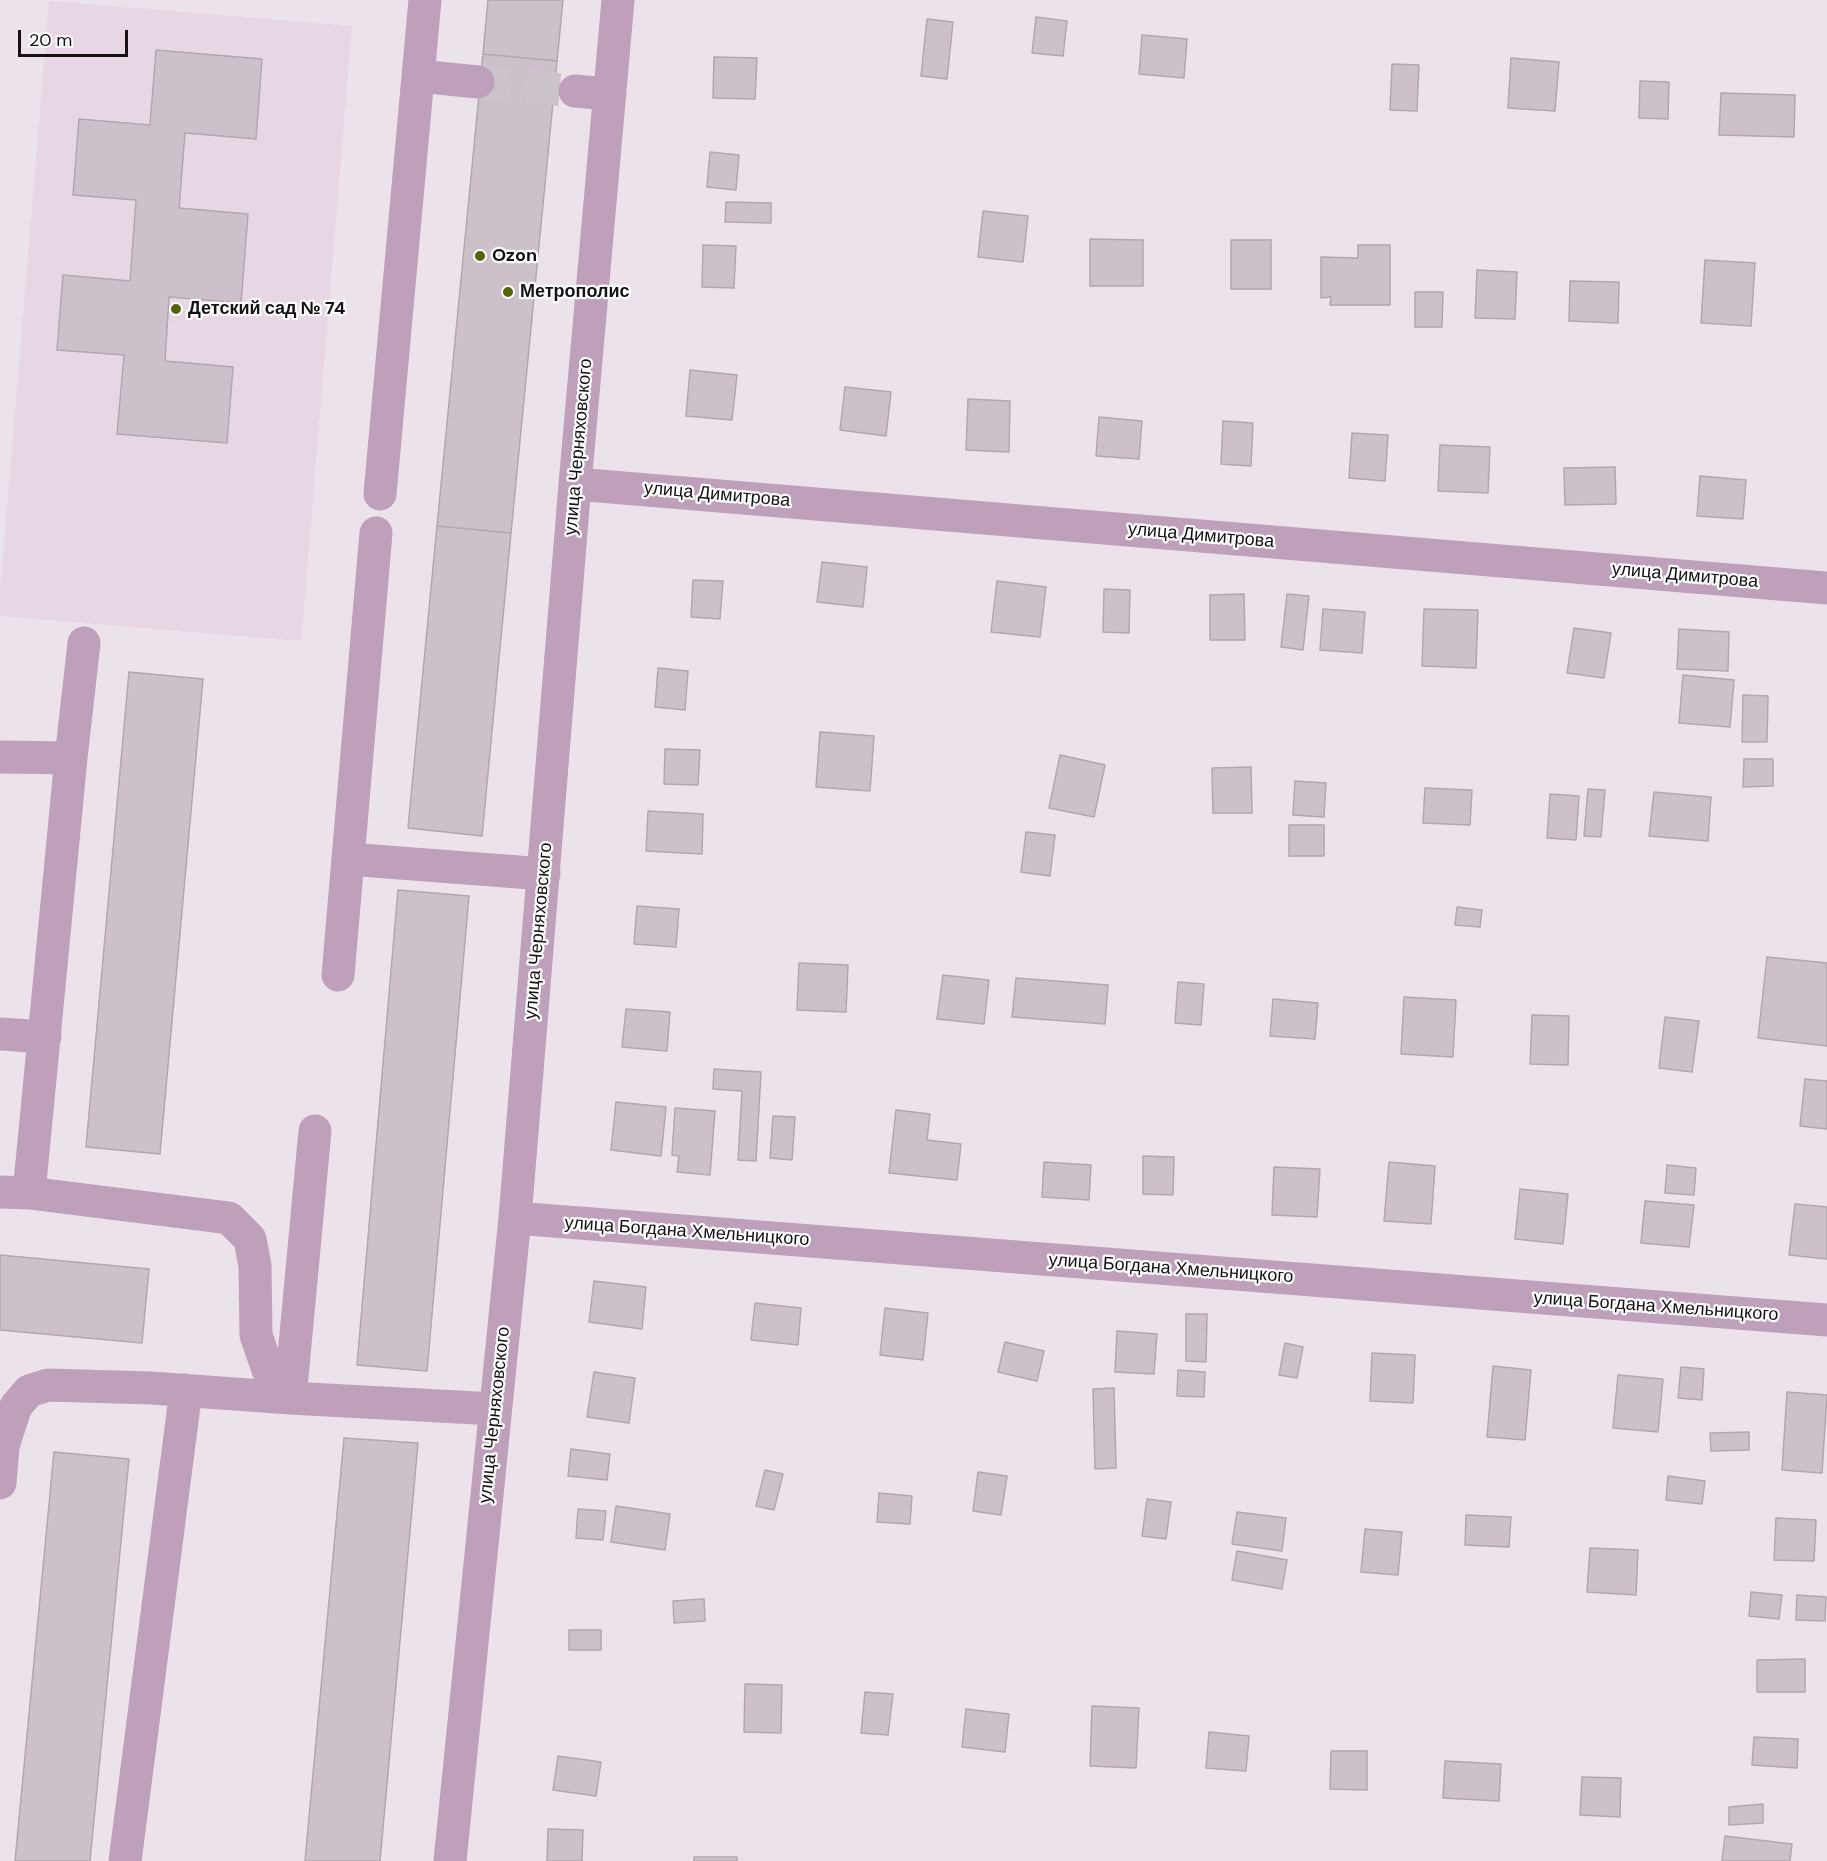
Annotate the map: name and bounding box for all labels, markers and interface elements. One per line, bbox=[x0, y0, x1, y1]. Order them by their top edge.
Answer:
scale bar bbox=[21, 18, 130, 56]
text: 20 m bbox=[29, 28, 72, 52]
place label: Ozon bbox=[492, 245, 537, 267]
marker: Ozon bbox=[473, 249, 487, 263]
place label: Метрополис bbox=[520, 281, 630, 303]
marker: Метрополис bbox=[501, 285, 515, 299]
place label: Детский сад № 74 bbox=[188, 298, 345, 320]
marker: Детский сад № 74 bbox=[169, 302, 183, 316]
street label: улица Черняховского bbox=[561, 358, 597, 536]
street label: улица Димитрова bbox=[643, 478, 791, 512]
street label: улица Димитрова bbox=[1127, 519, 1275, 553]
street label: улица Димитрова bbox=[1611, 559, 1759, 593]
street label: улица Черняховского bbox=[521, 842, 557, 1020]
street label: улица Богдана Хмельницкого bbox=[564, 1213, 810, 1251]
street label: улица Богдана Хмельницкого bbox=[1048, 1250, 1294, 1288]
street label: улица Богдана Хмельницкого bbox=[1533, 1288, 1779, 1326]
street label: улица Черняховского bbox=[475, 1326, 515, 1504]

